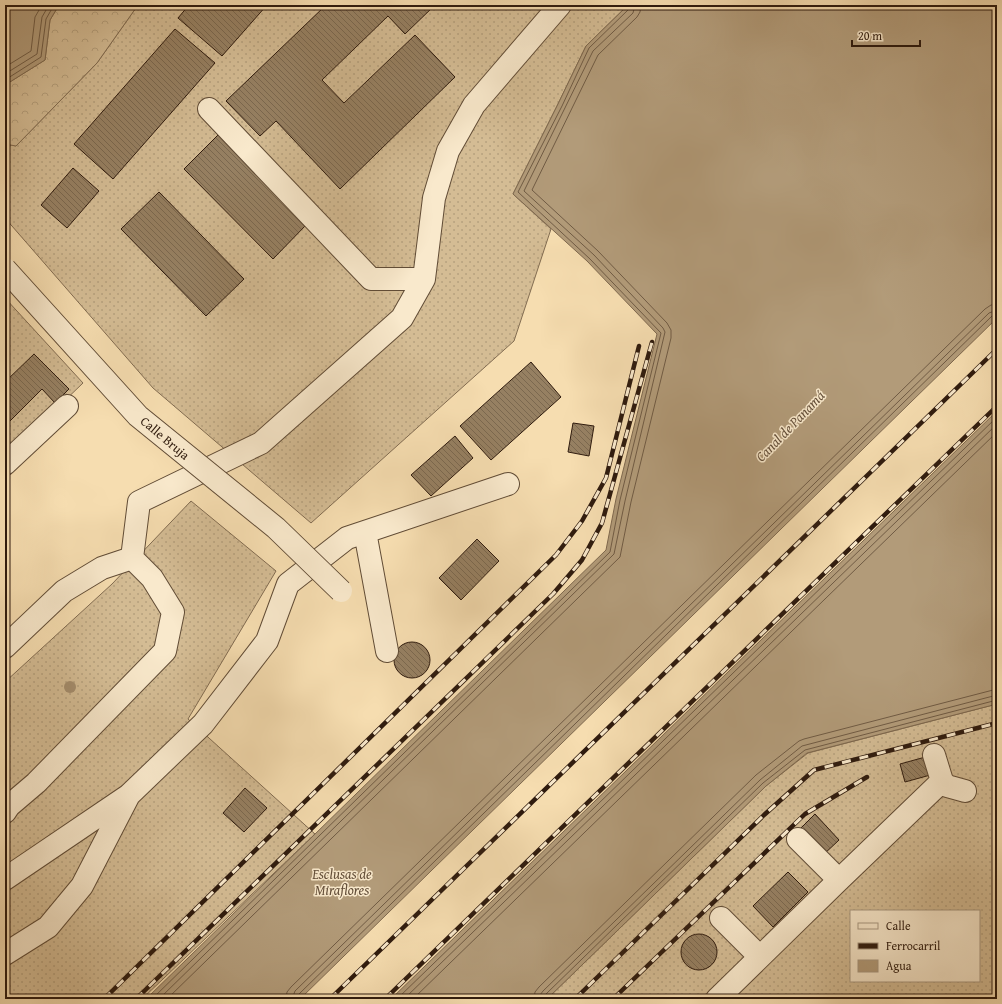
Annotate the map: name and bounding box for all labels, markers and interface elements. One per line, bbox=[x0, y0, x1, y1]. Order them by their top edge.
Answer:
scale bar bbox=[852, 22, 920, 48]
text: 20 m bbox=[858, 27, 882, 44]
water label: Canal de Panamá bbox=[751, 386, 829, 466]
street label: Calle Bruja bbox=[136, 412, 194, 465]
water label: Esclusas de Miraflores bbox=[311, 864, 372, 900]
legend bbox=[850, 910, 980, 982]
text: Calle bbox=[886, 917, 911, 934]
text: Ferrocarril bbox=[886, 937, 941, 954]
text: Agua bbox=[886, 957, 912, 974]

